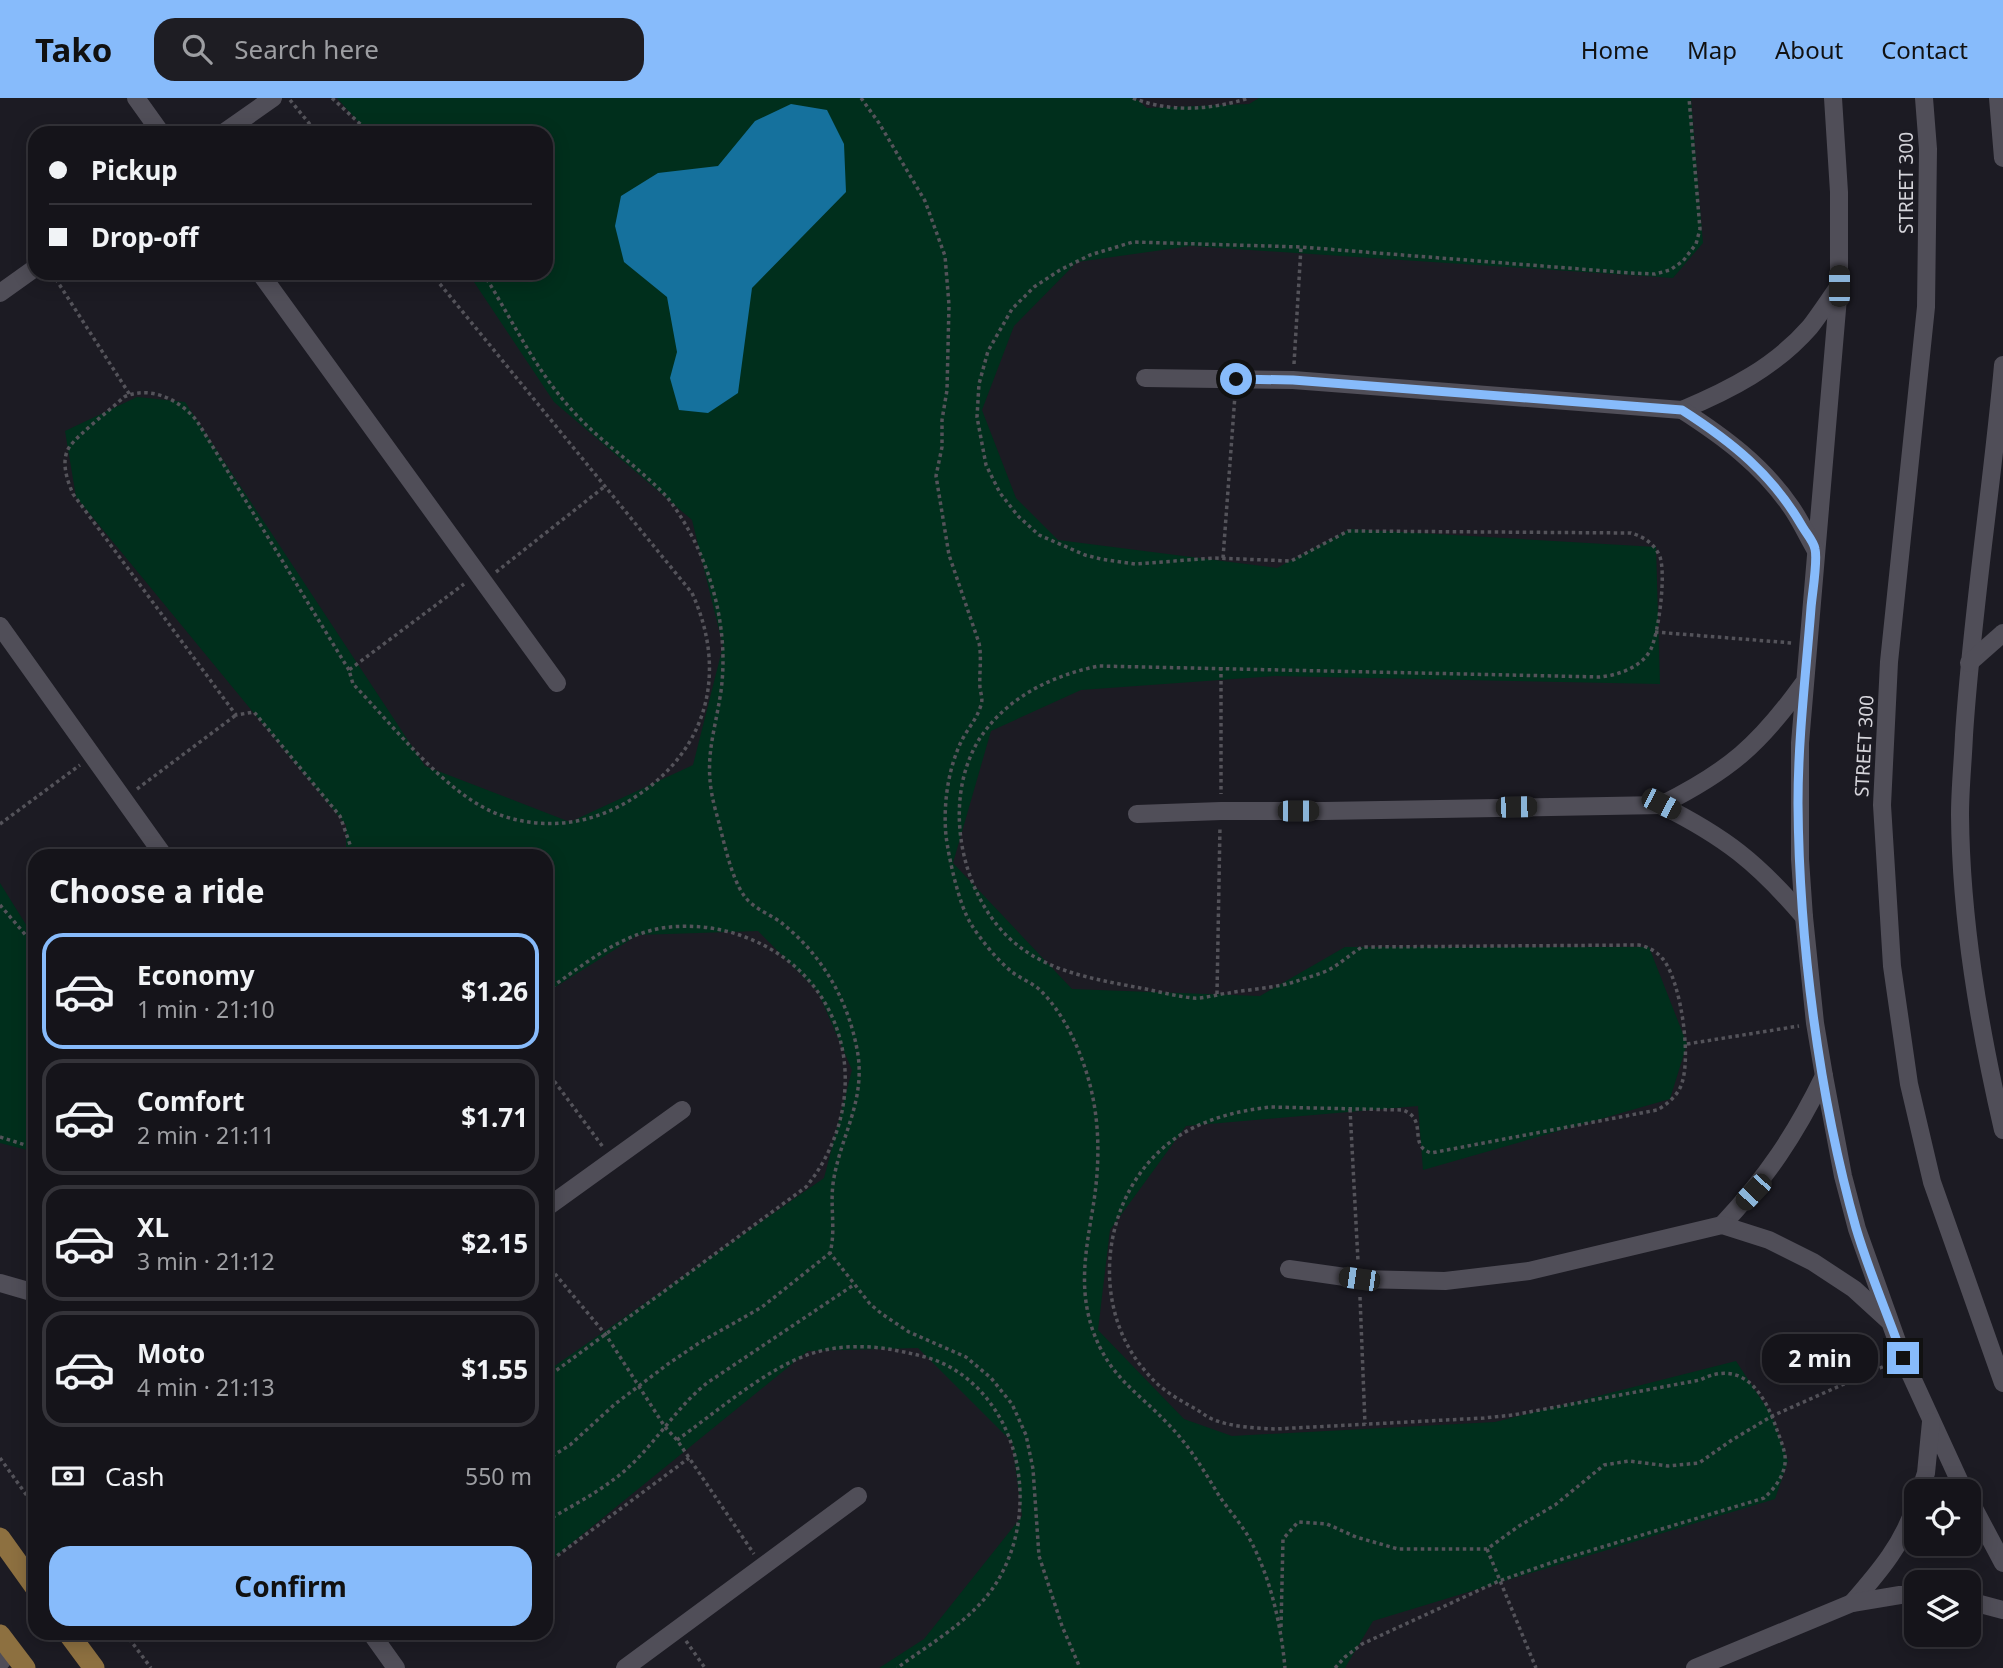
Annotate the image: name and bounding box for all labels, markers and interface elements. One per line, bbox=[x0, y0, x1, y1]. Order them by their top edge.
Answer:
search box bbox=[154, 18, 644, 81]
text: Tako bbox=[35, 27, 112, 72]
icon: search bbox=[178, 30, 216, 68]
text: Search here bbox=[234, 31, 379, 67]
text: Home bbox=[1581, 33, 1649, 66]
text: Map bbox=[1687, 33, 1737, 66]
text: About bbox=[1775, 33, 1843, 66]
text: Contact bbox=[1881, 33, 1968, 66]
street label: STREET 300 bbox=[1893, 132, 1919, 234]
text: Pickup bbox=[91, 152, 178, 188]
text: Drop-off bbox=[91, 219, 198, 255]
car bbox=[1829, 265, 1850, 307]
route start bbox=[1220, 363, 1252, 395]
street label: STREET 300 bbox=[1848, 694, 1880, 798]
car bbox=[1638, 785, 1685, 823]
car bbox=[1495, 796, 1538, 818]
car bbox=[1278, 801, 1320, 822]
text: Choose a ride bbox=[49, 869, 265, 912]
text: Economy bbox=[137, 957, 255, 993]
icon: car bbox=[53, 960, 116, 1023]
text: $1.26 bbox=[461, 973, 528, 1009]
text: 1 min · 21:10 bbox=[137, 993, 275, 1025]
text: Comfort bbox=[137, 1083, 245, 1119]
icon: car bbox=[53, 1086, 116, 1149]
text: $1.71 bbox=[461, 1099, 528, 1135]
text: 2 min · 21:11 bbox=[137, 1119, 275, 1151]
car bbox=[1731, 1169, 1776, 1215]
text: XL bbox=[137, 1209, 169, 1245]
icon: car bbox=[53, 1212, 116, 1275]
text: $2.15 bbox=[461, 1225, 528, 1261]
text: 3 min · 21:12 bbox=[137, 1245, 275, 1277]
car bbox=[1337, 1266, 1382, 1292]
callout: 2 min bbox=[1763, 1334, 1878, 1382]
text: Moto bbox=[137, 1335, 205, 1371]
icon: car bbox=[53, 1338, 116, 1401]
text: 2 min bbox=[1788, 1342, 1852, 1374]
route end bbox=[1887, 1342, 1919, 1374]
text: $1.55 bbox=[461, 1351, 528, 1387]
text: 4 min · 21:13 bbox=[137, 1371, 275, 1403]
icon: cash bbox=[49, 1457, 87, 1495]
text: Cash bbox=[105, 1458, 165, 1494]
text: 550 m bbox=[465, 1460, 532, 1492]
map controls bbox=[1904, 1479, 1981, 1647]
button: locate bbox=[1904, 1479, 1981, 1556]
button: Confirm bbox=[49, 1546, 532, 1626]
button: layers bbox=[1904, 1570, 1981, 1647]

